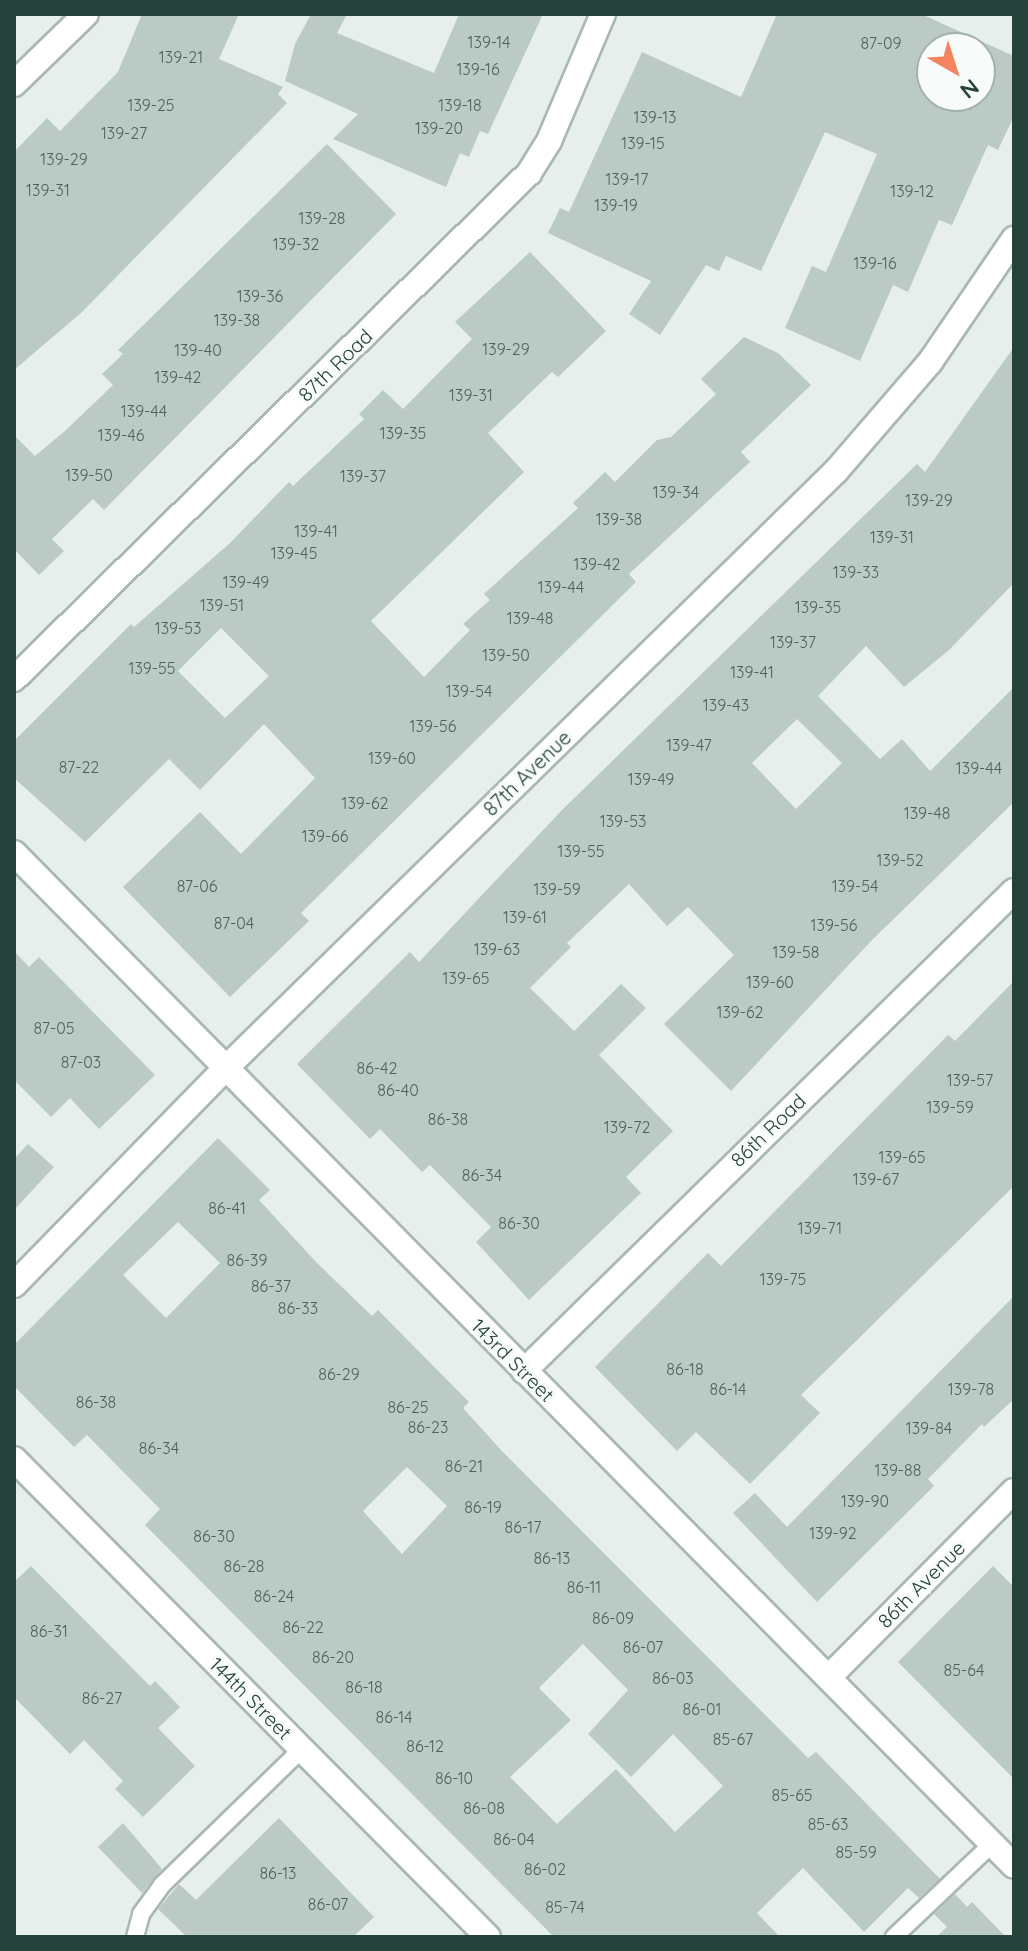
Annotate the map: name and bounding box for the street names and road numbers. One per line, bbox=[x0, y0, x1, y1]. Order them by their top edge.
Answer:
street label: 87th Road bbox=[293, 324, 377, 406]
street label: 87th Avenue bbox=[478, 725, 576, 821]
street label: 86th Road bbox=[726, 1088, 810, 1172]
street label: 143rd Street bbox=[466, 1313, 560, 1407]
street label: 86th Avenue bbox=[872, 1535, 970, 1633]
street label: 144th Street bbox=[205, 1652, 297, 1744]

